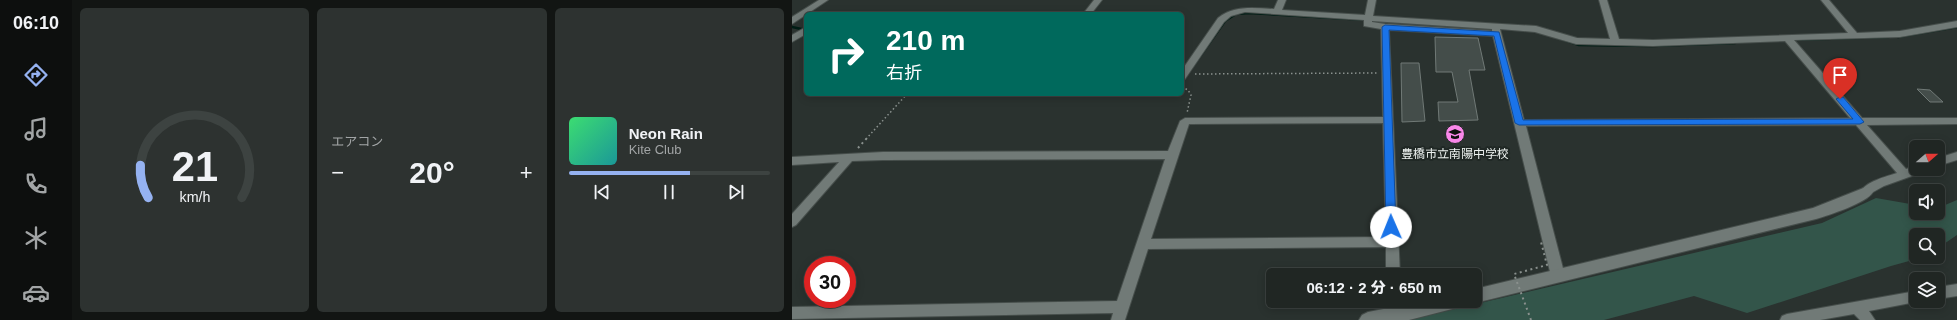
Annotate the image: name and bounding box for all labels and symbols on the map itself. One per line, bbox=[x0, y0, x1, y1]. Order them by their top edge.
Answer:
pin bbox=[1823, 58, 1857, 99]
school or university icon: 豊橋市立南陽中学校 bbox=[1444, 123, 1466, 145]
north arrow bbox=[1909, 140, 1945, 176]
place label: 豊橋市立南陽中学校 bbox=[1401, 147, 1509, 161]
position arrow bbox=[1370, 206, 1412, 248]
speed limit sign: 30 bbox=[804, 256, 856, 308]

